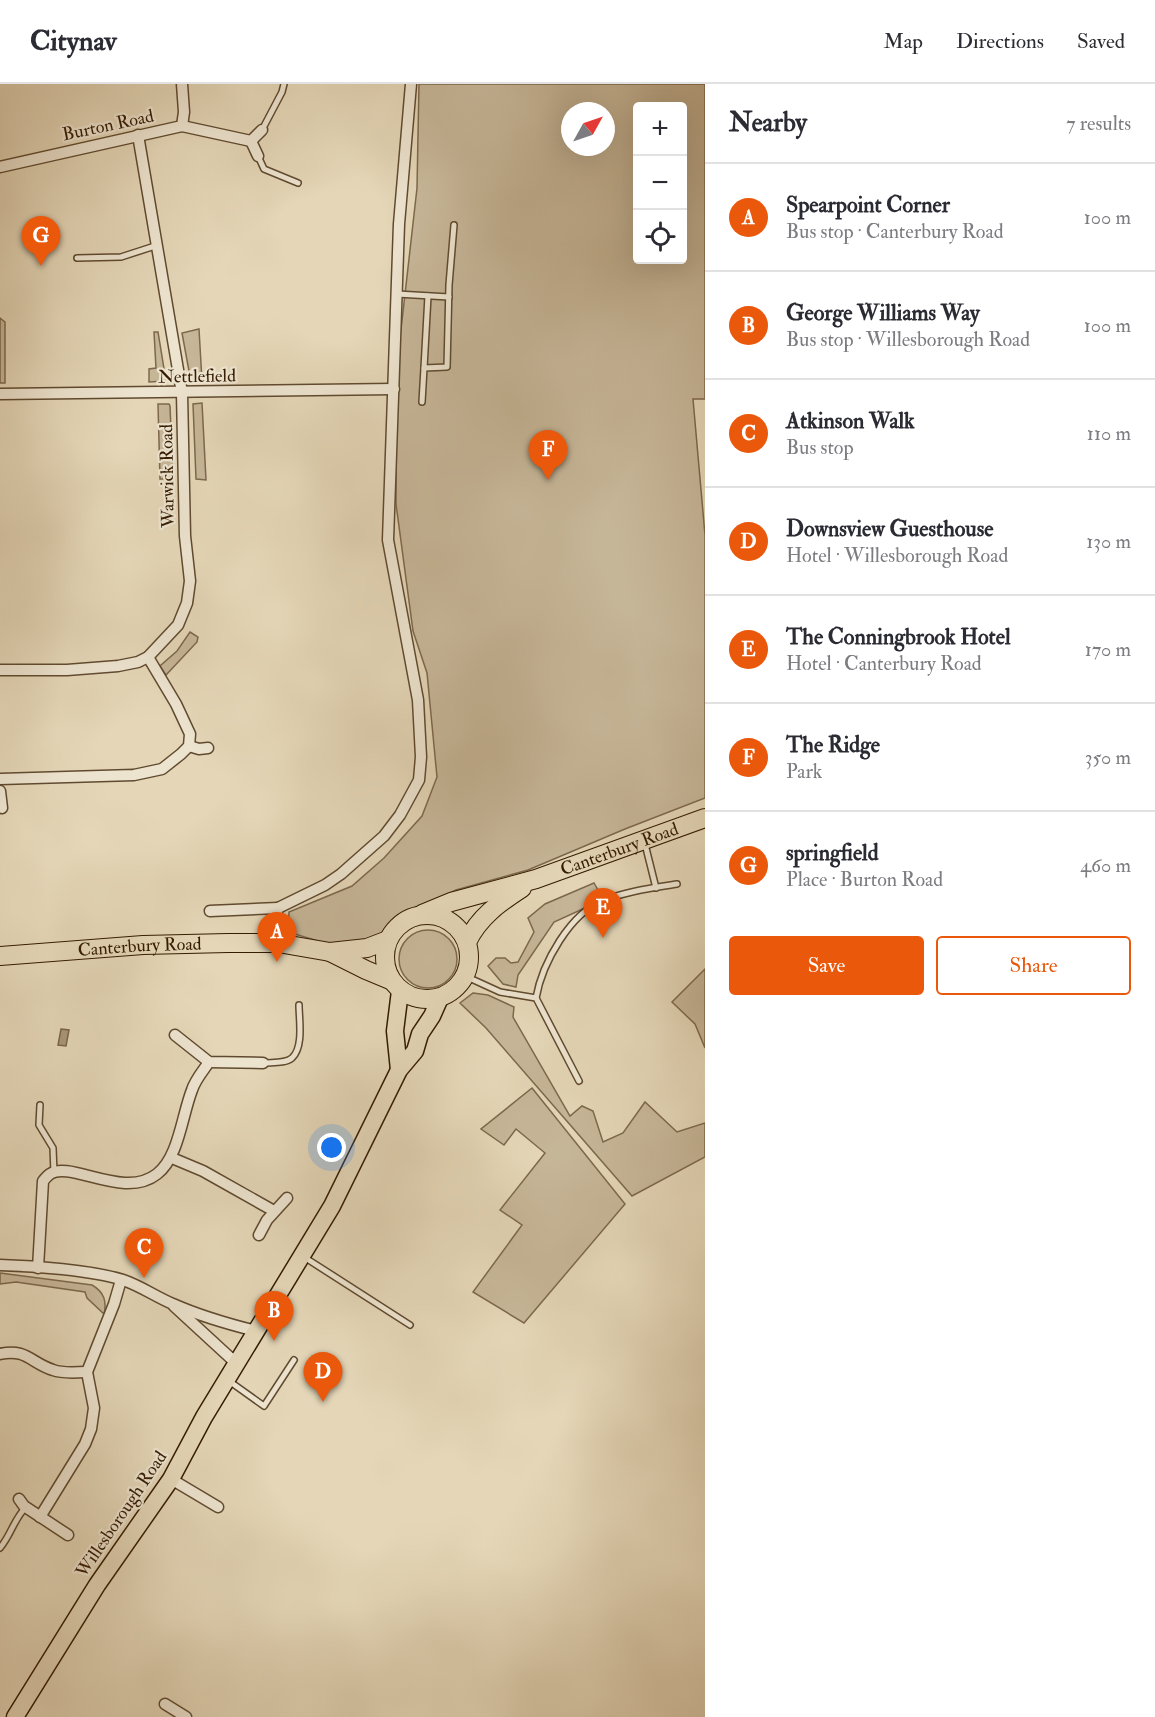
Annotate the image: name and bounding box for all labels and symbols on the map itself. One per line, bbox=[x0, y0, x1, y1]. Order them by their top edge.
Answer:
north arrow bbox=[561, 102, 615, 156]
street label: Burton Road bbox=[60, 105, 156, 146]
pin: G bbox=[22, 216, 60, 266]
street label: Nettlefield bbox=[158, 364, 236, 389]
street label: Warwick Road bbox=[155, 424, 180, 529]
pin: F bbox=[528, 430, 568, 480]
street label: Canterbury Road bbox=[557, 817, 682, 881]
pin: E bbox=[584, 888, 622, 938]
pin: A bbox=[258, 912, 296, 962]
street label: Canterbury Road bbox=[77, 933, 202, 962]
your location bbox=[317, 1133, 346, 1162]
pin: C bbox=[124, 1228, 164, 1278]
pin: B bbox=[254, 1292, 294, 1341]
pin: D bbox=[304, 1352, 342, 1402]
street label: Willesborough Road bbox=[70, 1446, 172, 1583]

